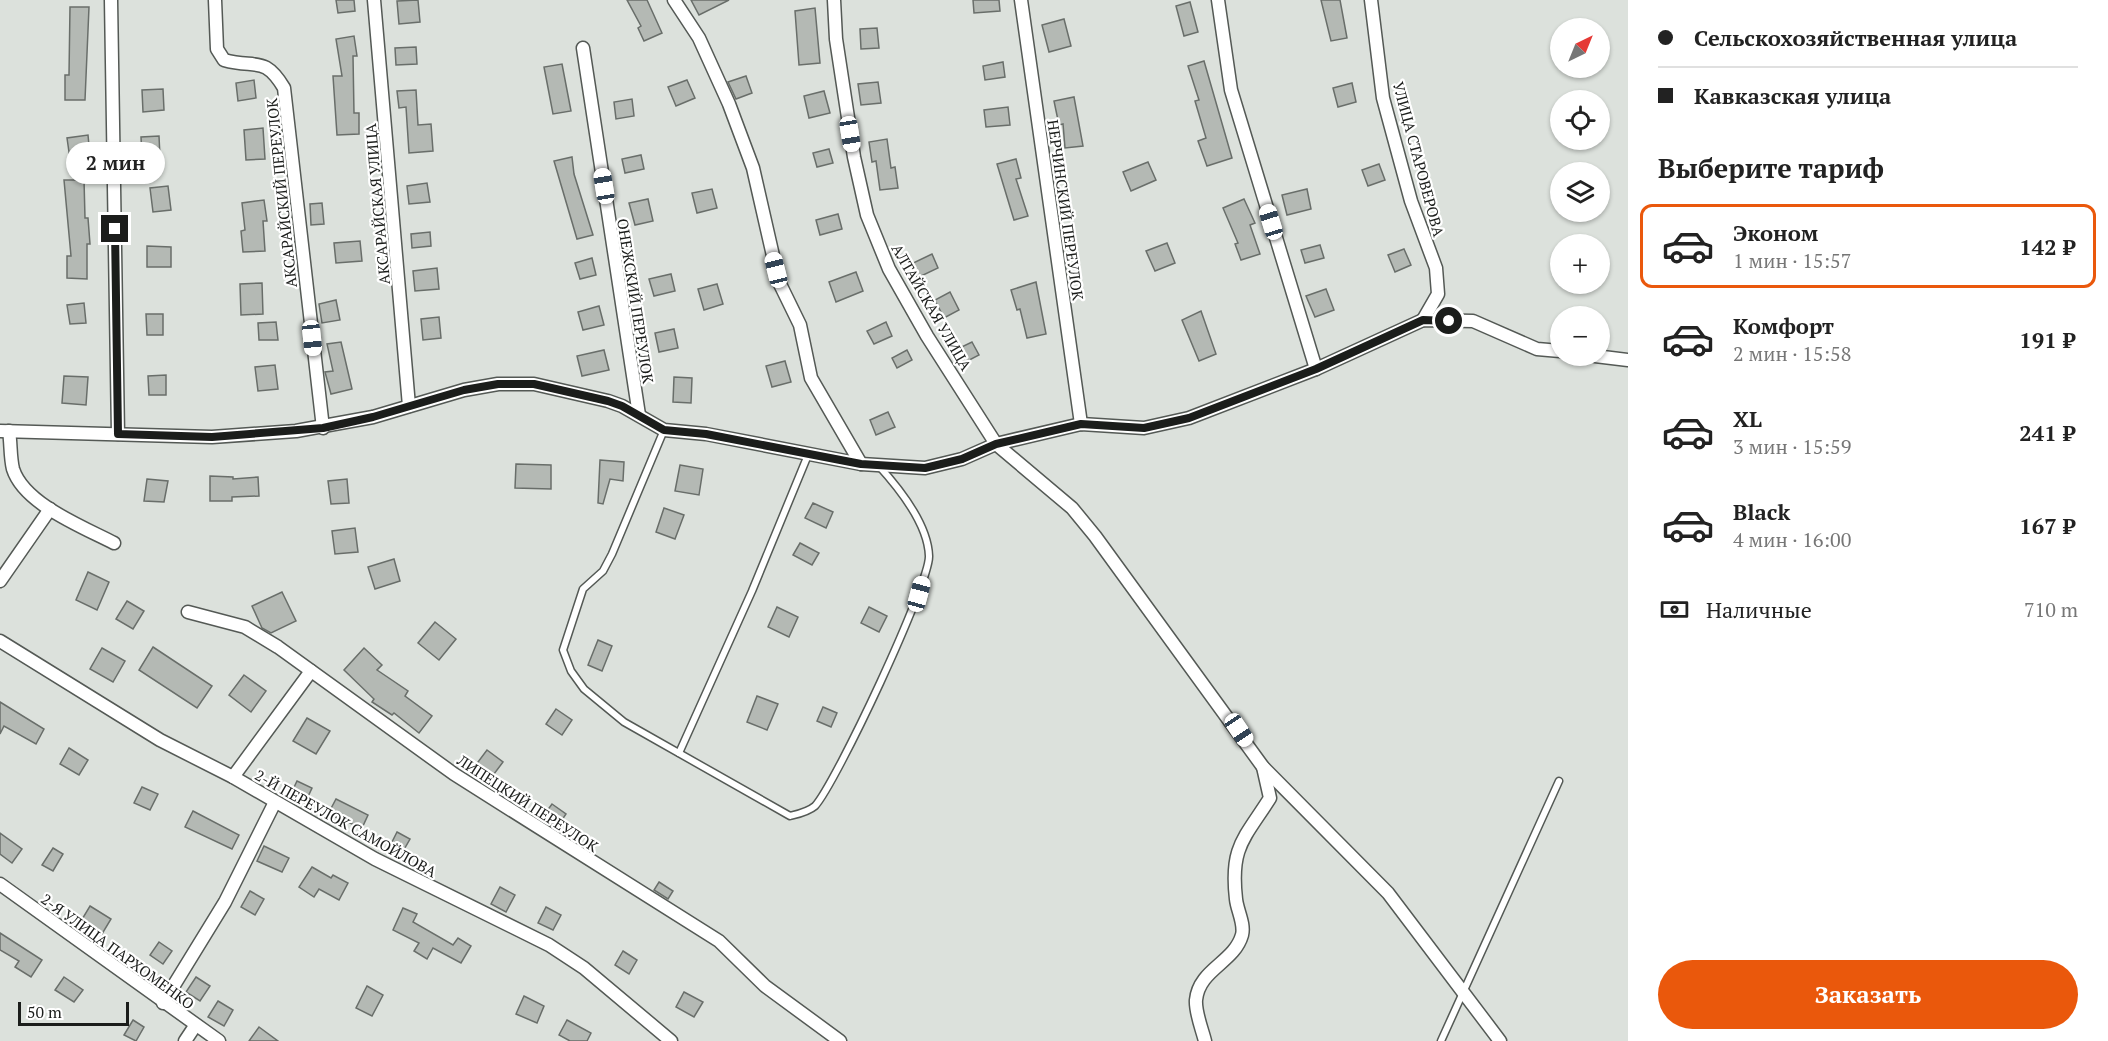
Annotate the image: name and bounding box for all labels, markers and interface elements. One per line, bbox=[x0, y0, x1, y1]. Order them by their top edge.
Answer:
north arrow bbox=[1550, 18, 1610, 78]
map controls bbox=[1550, 18, 1610, 366]
text: Сельскохозяйственная улица bbox=[1694, 23, 2017, 52]
street label: УЛИЦА СТАРОВЕРОВА bbox=[1389, 79, 1449, 239]
text: Кавказская улица bbox=[1694, 81, 1891, 110]
button: locate bbox=[1550, 90, 1610, 150]
street label: АКСАРАЙСКИЙ ПЕРЕУЛОК bbox=[261, 97, 301, 289]
car bbox=[838, 115, 862, 153]
street label: НЕРЧИНСКИЙ ПЕРЕУЛОК bbox=[1043, 118, 1089, 302]
street label: АКСАРАЙСКАЯ УЛИЦА bbox=[360, 122, 394, 285]
callout: 2 мин bbox=[66, 142, 164, 184]
text: 2 мин bbox=[86, 149, 145, 176]
text: Выберите тариф bbox=[1658, 150, 1884, 186]
button: layers bbox=[1550, 162, 1610, 222]
car bbox=[592, 167, 616, 205]
car bbox=[1257, 202, 1285, 242]
route end bbox=[101, 215, 128, 242]
street label: ОНЕЖСКИЙ ПЕРЕУЛОК bbox=[613, 217, 659, 385]
text: Эконом bbox=[1733, 218, 1818, 247]
icon: car bbox=[1661, 219, 1715, 273]
text: 142 ₽ bbox=[2019, 232, 2075, 261]
button: + bbox=[1550, 234, 1610, 294]
street label: АЛТАЙСКАЯ УЛИЦА bbox=[888, 240, 977, 375]
text: 1 мин · 15:57 bbox=[1733, 247, 1851, 274]
car bbox=[763, 250, 789, 290]
button: − bbox=[1550, 306, 1610, 366]
route start bbox=[1435, 307, 1462, 334]
text: Комфорт bbox=[1733, 311, 1834, 340]
icon: car bbox=[1661, 312, 1715, 366]
car bbox=[301, 319, 323, 357]
text: 191 ₽ bbox=[2019, 325, 2075, 354]
text: 2 мин · 15:58 bbox=[1733, 340, 1851, 367]
text: XL bbox=[1733, 404, 1762, 433]
icon: car bbox=[1661, 405, 1715, 459]
text: 241 ₽ bbox=[2019, 418, 2075, 447]
text: 3 мин · 15:59 bbox=[1733, 433, 1851, 460]
text: Black bbox=[1733, 497, 1790, 526]
icon: car bbox=[1661, 498, 1715, 552]
text: 167 ₽ bbox=[2019, 511, 2075, 540]
text: 4 мин · 16:00 bbox=[1733, 526, 1851, 553]
car bbox=[906, 574, 932, 614]
icon: cash bbox=[1658, 593, 1691, 626]
text: Наличные bbox=[1706, 595, 1812, 624]
text: 710 m bbox=[2024, 596, 2078, 623]
car bbox=[1221, 710, 1257, 750]
street label: ЛИПЕЦКИЙ ПЕРЕУЛОК bbox=[453, 749, 602, 856]
street label: 2-Й ПЕРЕУЛОК САМОЙЛОВА bbox=[252, 765, 441, 882]
street label: 2-Я УЛИЦА ПАРХОМЕНКО bbox=[37, 889, 199, 1013]
button: Заказать bbox=[1658, 960, 2078, 1029]
scale bar bbox=[18, 999, 129, 1026]
text: 50 m bbox=[27, 1001, 62, 1023]

